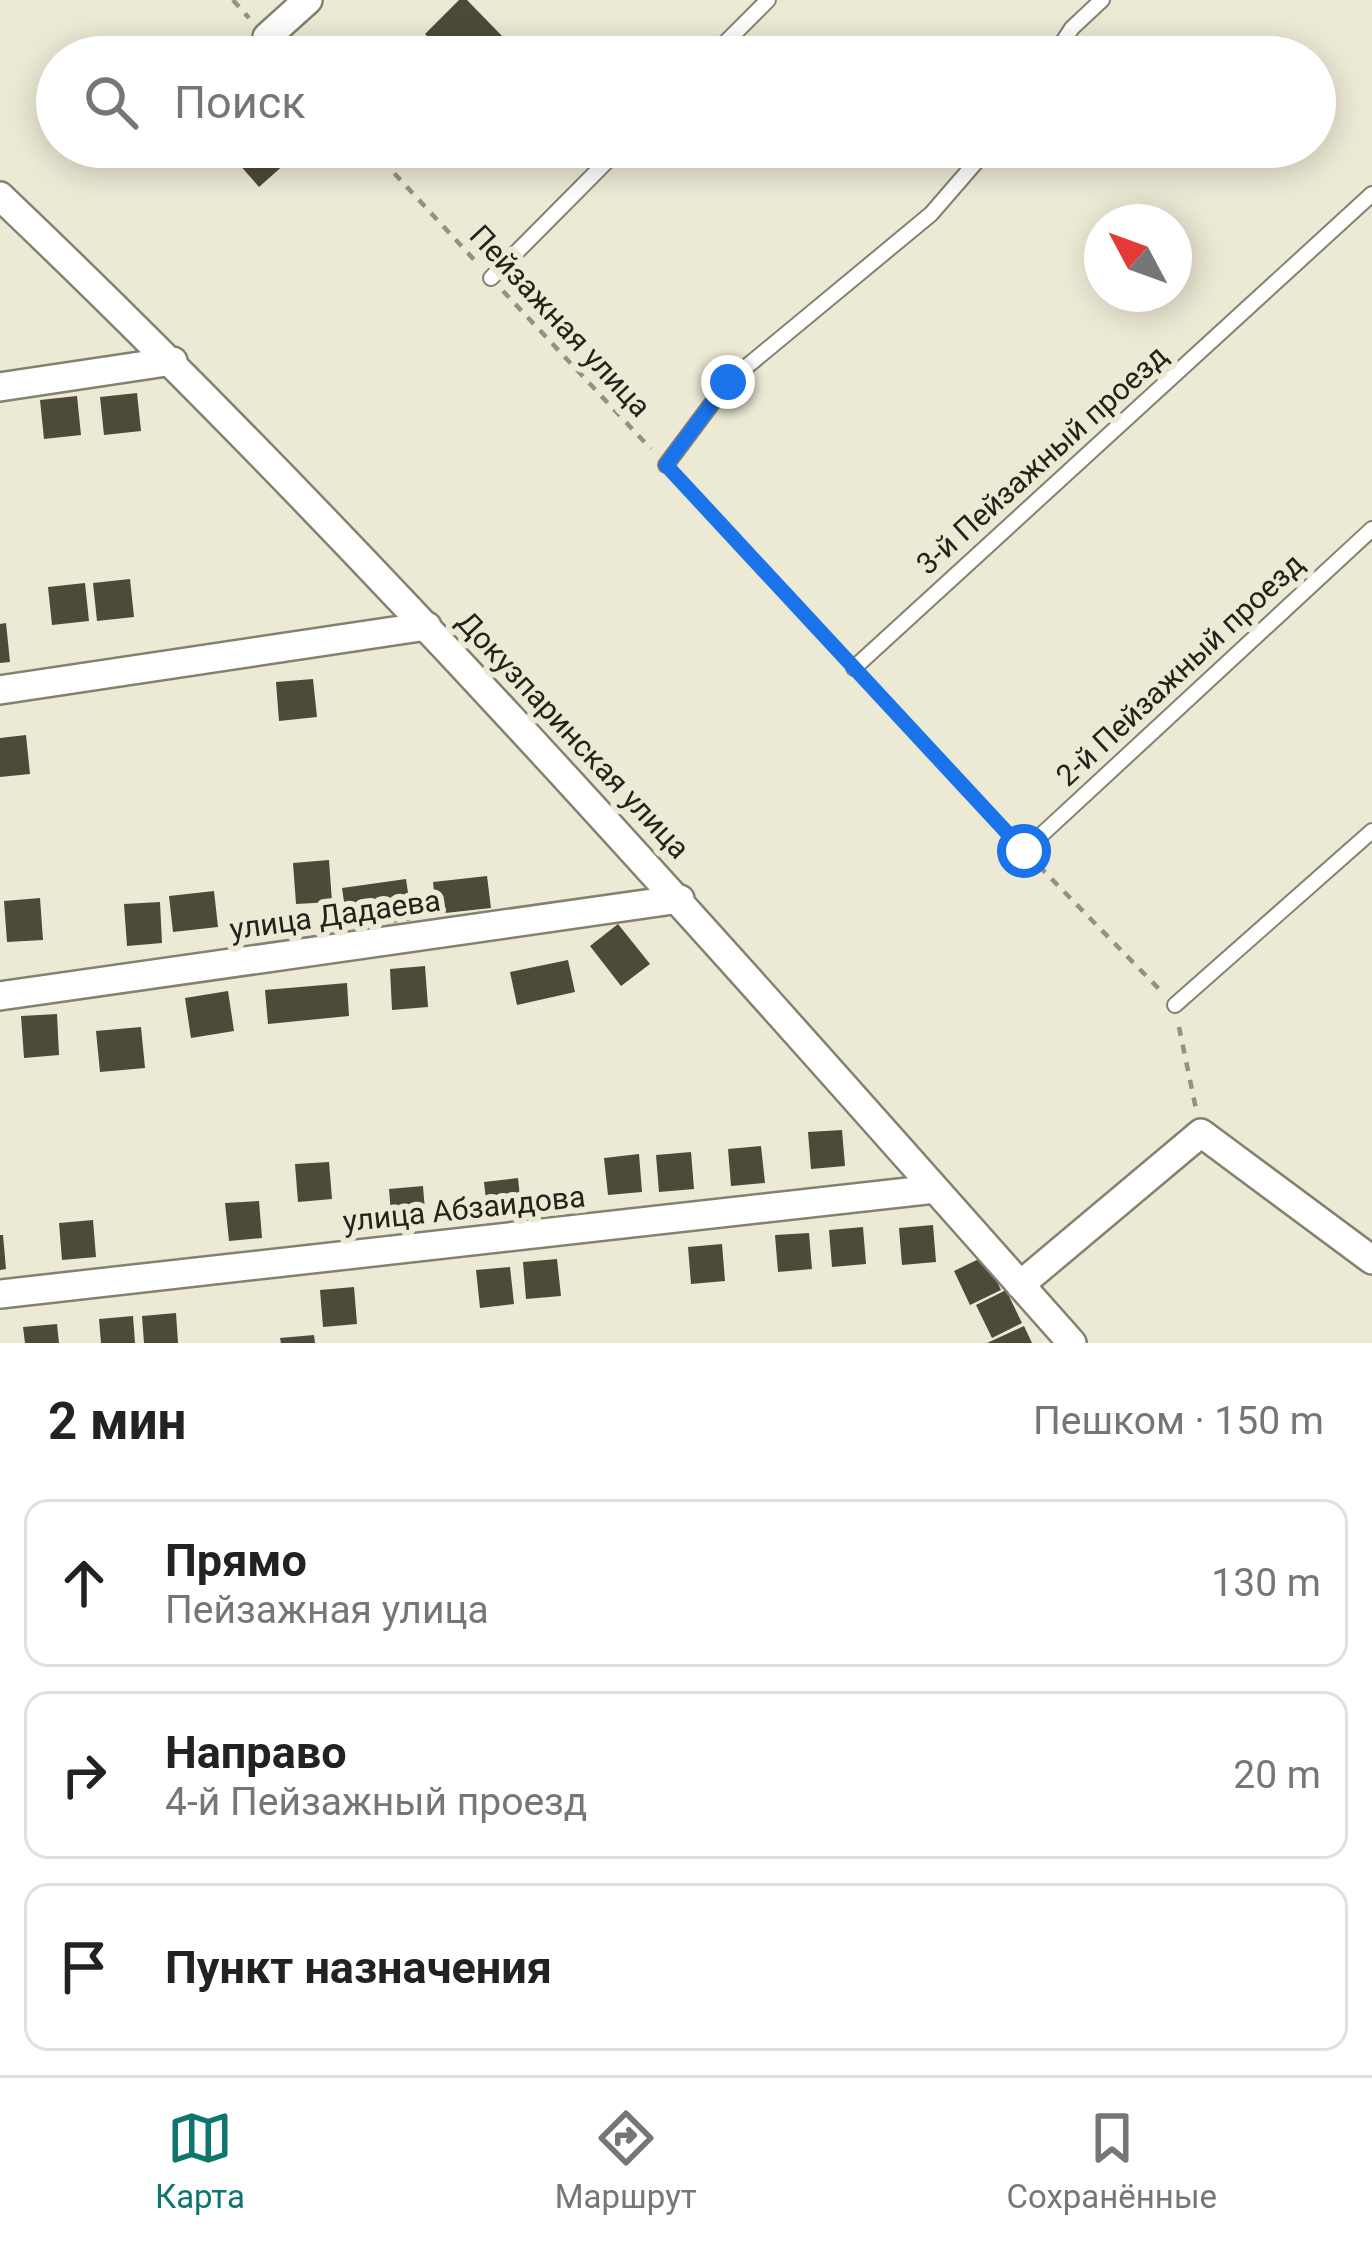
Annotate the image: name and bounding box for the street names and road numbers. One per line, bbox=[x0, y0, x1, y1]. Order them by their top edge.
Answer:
street label: Пейзажная улица bbox=[463, 218, 658, 424]
street label: 3-й Пейзажный проезд bbox=[909, 338, 1174, 581]
street label: 2-й Пейзажный проезд bbox=[1049, 546, 1310, 793]
street label: Докузпаринская улица bbox=[450, 604, 697, 865]
street label: улица Дадаева bbox=[227, 882, 443, 947]
street label: улица Абзаидова bbox=[341, 1178, 587, 1239]

